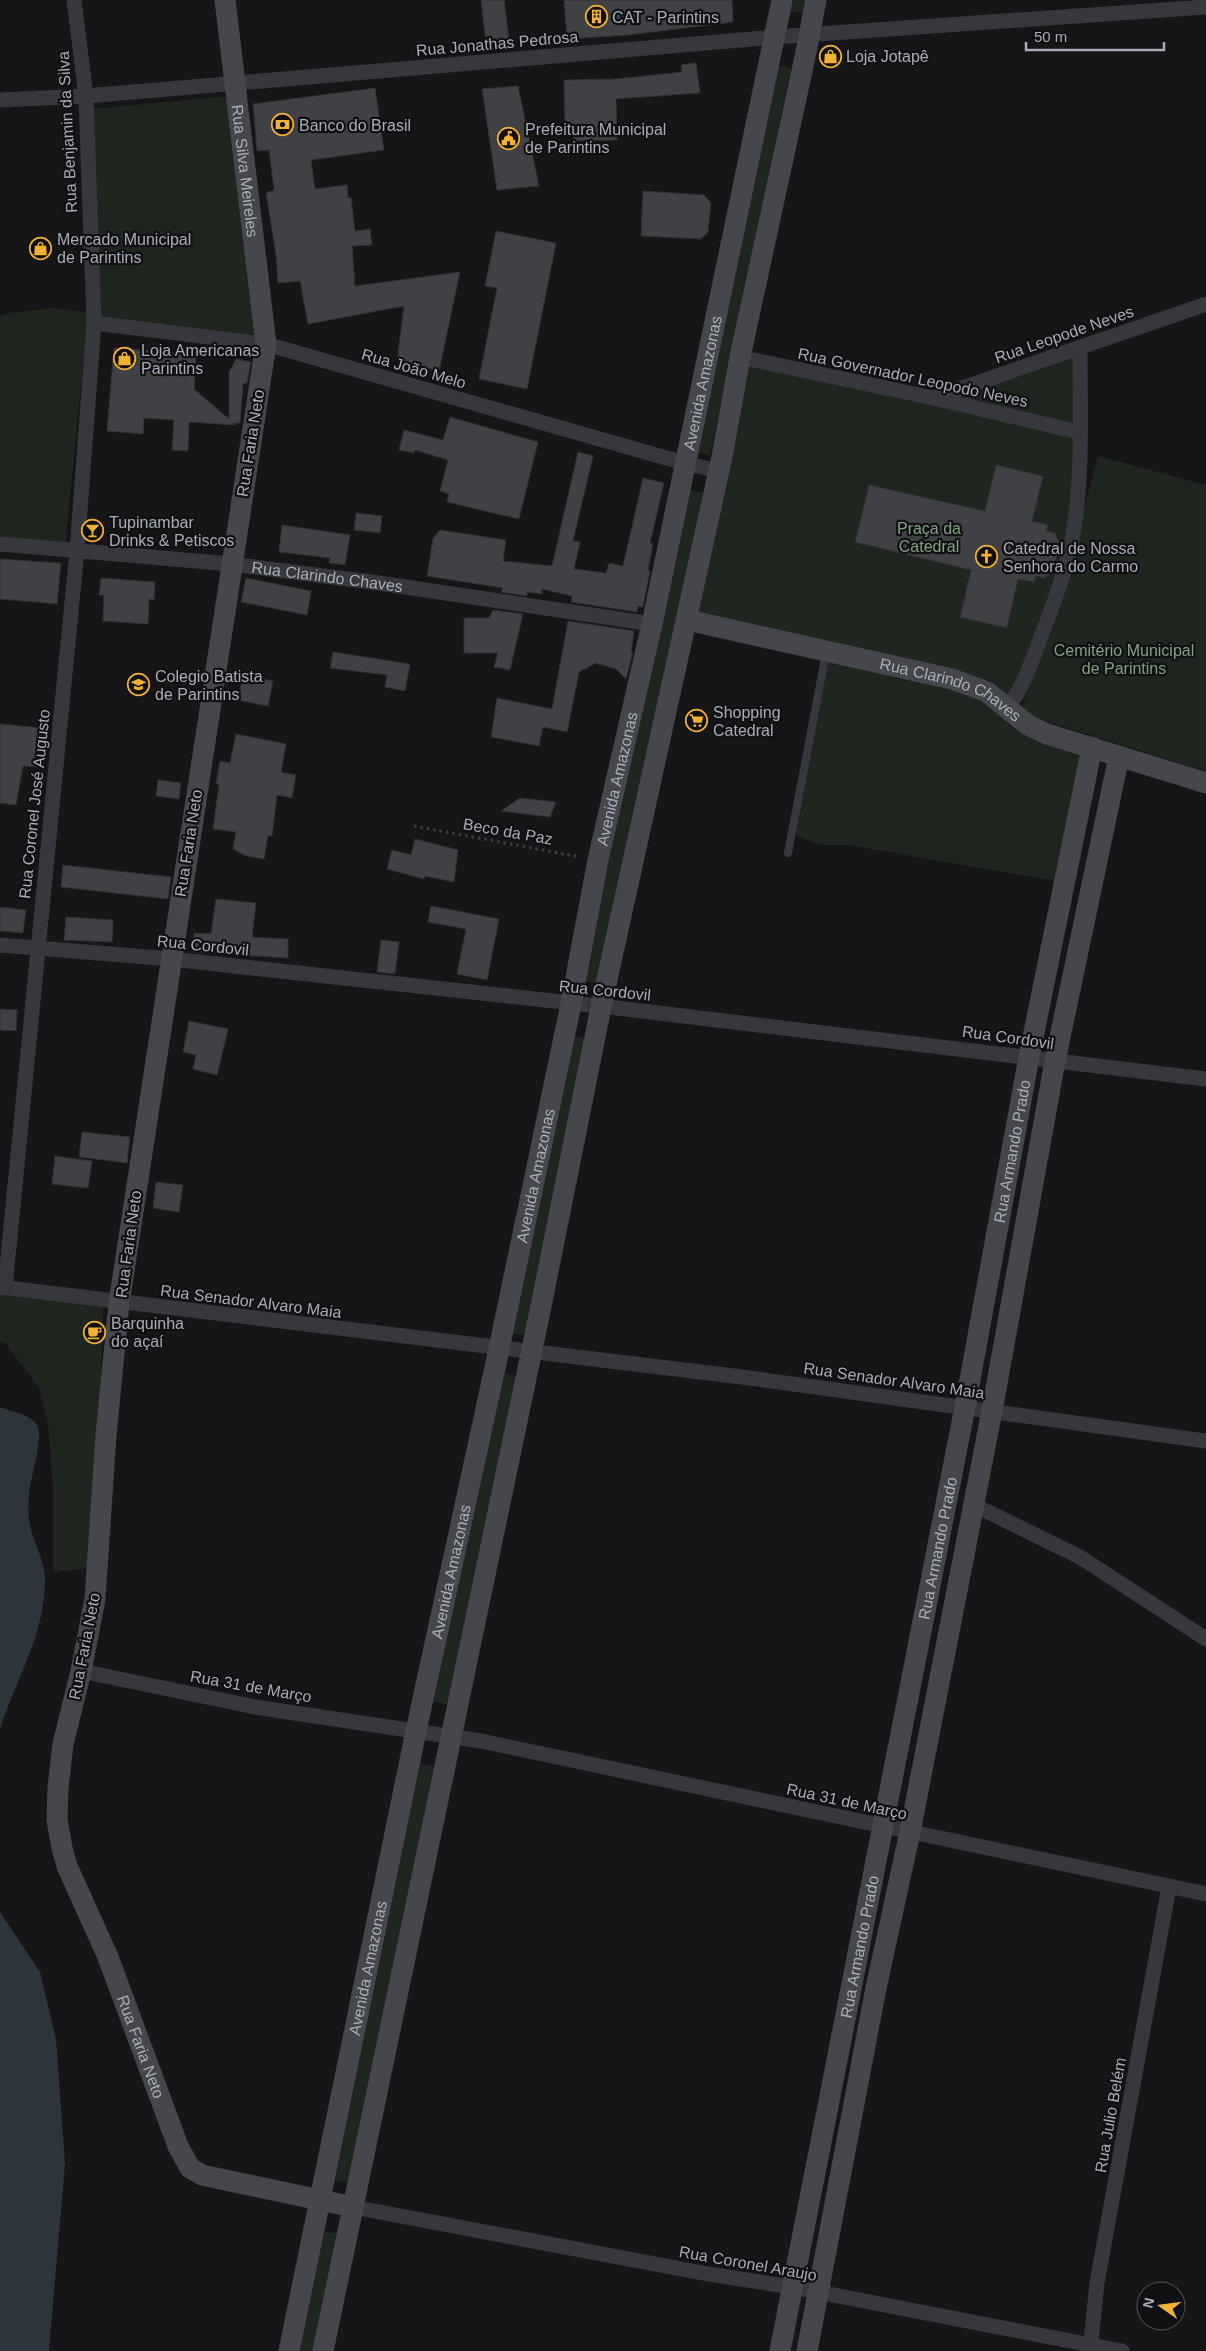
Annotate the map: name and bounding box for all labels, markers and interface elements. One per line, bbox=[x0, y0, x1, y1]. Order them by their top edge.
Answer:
building icon: CAT - Parintins bbox=[584, 5, 608, 29]
place label: CAT - Parintins bbox=[612, 9, 719, 26]
scale bar bbox=[1026, 20, 1164, 52]
street label: Rua Jonathas Pedrosa bbox=[415, 28, 579, 59]
text: 50 m bbox=[1034, 28, 1067, 45]
shop icon: Loja Jotapê bbox=[818, 44, 842, 68]
place label: Loja Jotapê bbox=[846, 48, 929, 65]
street label: Rua Benjamin da Silva bbox=[55, 51, 80, 213]
street label: Rua Silva Meireles bbox=[229, 104, 261, 238]
bank icon: Banco do Brasil bbox=[271, 113, 295, 137]
place label: Banco do Brasil bbox=[299, 117, 411, 134]
place label: Prefeitura Municipal de Parintins bbox=[525, 121, 666, 156]
public building icon: Prefeitura Municipal de Parintins bbox=[497, 126, 521, 150]
place label: Mercado Municipal de Parintins bbox=[57, 231, 191, 266]
shop icon: Mercado Municipal de Parintins bbox=[29, 236, 53, 260]
street label: Rua Leopode Neves bbox=[992, 303, 1136, 366]
street label: Avenida Amazonas bbox=[680, 314, 725, 452]
place label: Loja Americanas Parintins bbox=[141, 342, 259, 377]
street label: Rua João Melo bbox=[360, 345, 468, 392]
street label: Rua Governador Leopodo Neves bbox=[796, 345, 1030, 410]
shop icon: Loja Americanas Parintins bbox=[113, 347, 137, 371]
street label: Rua Faria Neto bbox=[234, 388, 267, 498]
place label: Tupinambar Drinks & Petiscos bbox=[109, 514, 234, 549]
bar icon: Tupinambar Drinks & Petiscos bbox=[81, 519, 105, 543]
park label: Praça da Catedral bbox=[897, 520, 961, 555]
place label: Catedral de Nossa Senhora do Carmo bbox=[1003, 540, 1138, 575]
church icon: Catedral de Nossa Senhora do Carmo bbox=[975, 545, 999, 569]
street label: Rua Clarindo Chaves bbox=[251, 559, 404, 595]
park label: Cemitério Municipal de Parintins bbox=[1054, 642, 1194, 677]
street label: Rua Clarindo Chaves bbox=[878, 655, 1024, 725]
place label: Colegio Batista de Parintins bbox=[155, 668, 263, 703]
school or university icon: Colegio Batista de Parintins bbox=[127, 673, 151, 697]
place label: Shopping Catedral bbox=[713, 704, 781, 739]
street label: Rua Coronel José Augusto bbox=[16, 708, 53, 900]
supermarket icon: Shopping Catedral bbox=[685, 709, 709, 733]
street label: Avenida Amazonas bbox=[594, 710, 641, 847]
street label: Rua Faria Neto bbox=[172, 788, 205, 898]
street label: Beco da Paz bbox=[462, 815, 554, 848]
street label: Rua Cordovil bbox=[156, 932, 250, 959]
street label: Rua Cordovil bbox=[558, 977, 652, 1004]
street label: Rua Cordovil bbox=[961, 1023, 1055, 1052]
street label: Rua Armando Prado bbox=[991, 1078, 1034, 1224]
street label: Avenida Amazonas bbox=[513, 1107, 558, 1244]
street label: Rua Faria Neto bbox=[113, 1189, 144, 1299]
street label: Rua Senador Alvaro Maia bbox=[159, 1282, 343, 1321]
place label: Barquinha do açaí bbox=[111, 1315, 184, 1350]
cafe icon: Barquinha do açaí bbox=[83, 1320, 107, 1344]
street label: Rua Senador Alvaro Maia bbox=[802, 1359, 985, 1402]
street label: Rua Armando Prado bbox=[916, 1475, 960, 1621]
street label: Avenida Amazonas bbox=[428, 1503, 474, 1640]
street label: Rua Faria Neto bbox=[66, 1591, 103, 1701]
street label: Rua 31 de Março bbox=[189, 1667, 313, 1706]
street label: Rua 31 de Março bbox=[785, 1780, 909, 1823]
street label: Rua Armando Prado bbox=[837, 1874, 882, 2020]
street label: Avenida Amazonas bbox=[346, 1899, 390, 2037]
street label: Rua Faria Neto bbox=[114, 1993, 168, 2101]
street label: Rua Julio Belém bbox=[1092, 2056, 1129, 2174]
street label: Rua Coronel Araujo bbox=[678, 2243, 818, 2284]
north arrow bbox=[1136, 2281, 1186, 2331]
text: N bbox=[1139, 2296, 1157, 2310]

